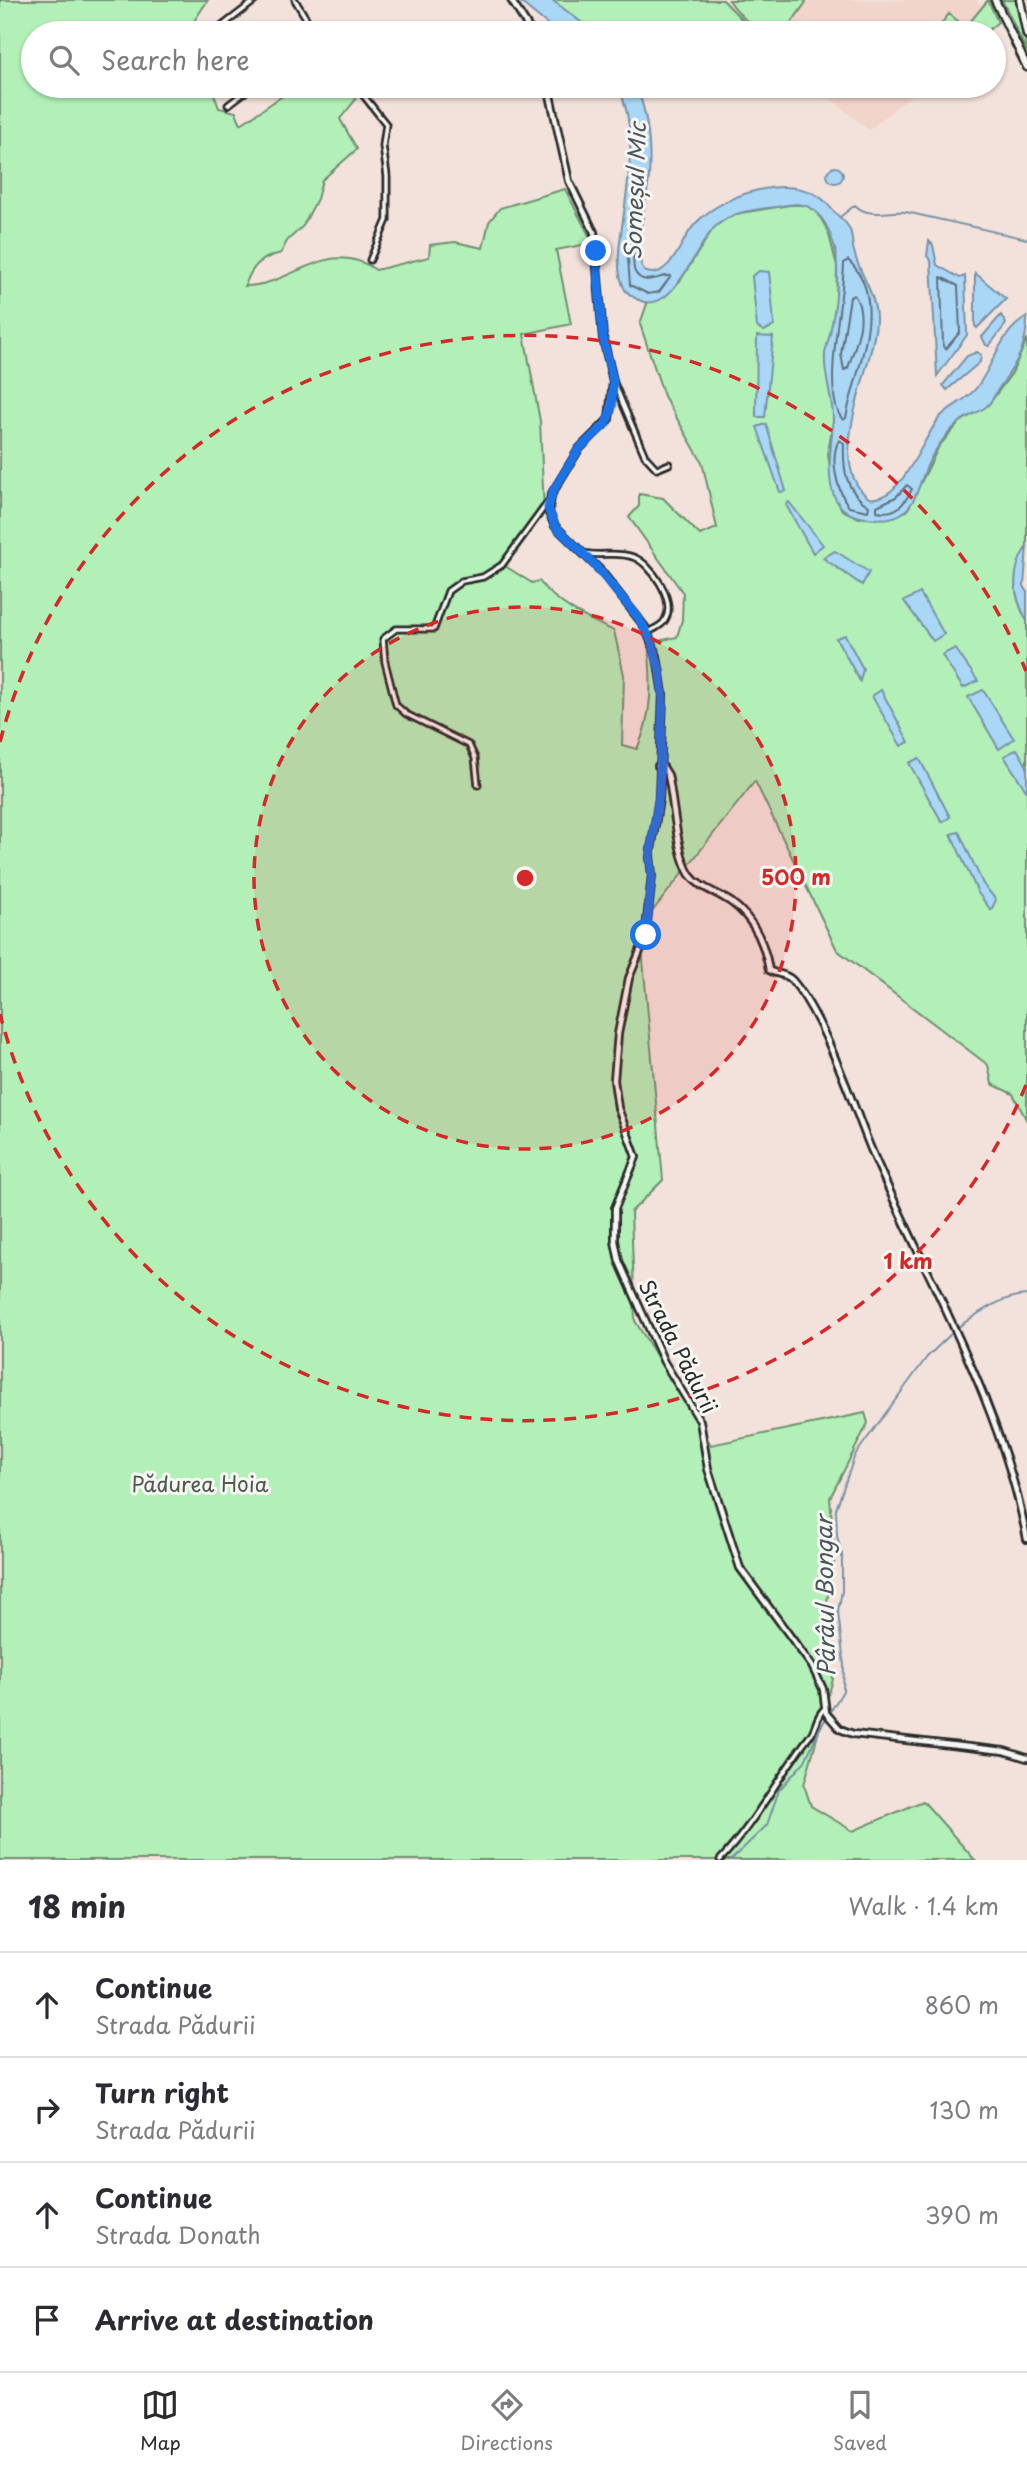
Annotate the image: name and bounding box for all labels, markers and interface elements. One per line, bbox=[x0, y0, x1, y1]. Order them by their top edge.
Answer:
search box bbox=[21, 21, 1006, 98]
text: Search here bbox=[101, 40, 250, 79]
icon: search bbox=[45, 41, 83, 79]
water label: Someșul Mic bbox=[614, 120, 654, 260]
route end bbox=[580, 235, 611, 266]
text: 500 m bbox=[761, 860, 831, 892]
centre of rings bbox=[513, 866, 537, 890]
route start bbox=[630, 919, 661, 950]
text: 1 km bbox=[883, 1244, 933, 1276]
street label: Strada Pădurii bbox=[631, 1273, 727, 1419]
park label: Pădurea Hoia bbox=[132, 1467, 269, 1499]
water label: Pârâul Bongar bbox=[805, 1512, 843, 1676]
text: 18 min bbox=[28, 1883, 126, 1928]
text: Walk · 1.4 km bbox=[848, 1888, 999, 1923]
text: Continue bbox=[95, 1968, 212, 2007]
icon: ahead bbox=[28, 1986, 66, 2024]
text: 860 m bbox=[925, 1987, 999, 2022]
text: Strada Pădurii bbox=[95, 2007, 256, 2042]
text: Turn right bbox=[95, 2073, 229, 2112]
icon: right bbox=[28, 2091, 66, 2129]
text: 130 m bbox=[929, 2092, 999, 2127]
text: Strada Pădurii bbox=[95, 2112, 256, 2147]
text: Continue bbox=[95, 2178, 212, 2217]
icon: ahead bbox=[28, 2196, 66, 2234]
text: 390 m bbox=[925, 2197, 999, 2232]
text: Strada Donath bbox=[95, 2217, 261, 2252]
text: Arrive at destination bbox=[95, 2300, 374, 2339]
icon: arrive bbox=[28, 2301, 66, 2339]
tab: Map bbox=[140, 2386, 181, 2456]
tab: Directions bbox=[461, 2386, 553, 2456]
tab: Saved bbox=[833, 2386, 887, 2456]

